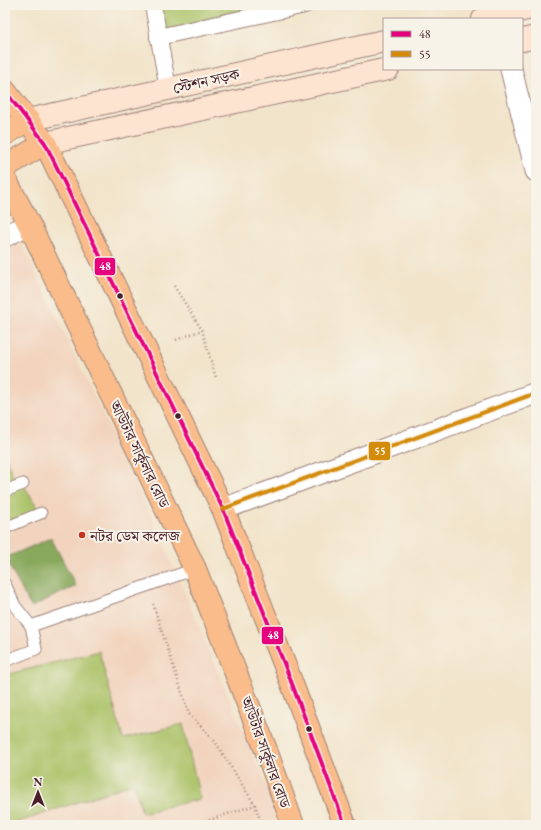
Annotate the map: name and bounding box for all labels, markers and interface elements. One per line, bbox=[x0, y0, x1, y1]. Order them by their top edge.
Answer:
legend bbox=[383, 18, 523, 70]
text: 48 bbox=[419, 26, 431, 42]
text: 55 bbox=[419, 46, 431, 62]
street label: স্টেশন সড়ক bbox=[171, 64, 242, 98]
line badge: 48 bbox=[94, 257, 116, 276]
text: 48 bbox=[99, 259, 111, 273]
unlabelled marker bbox=[115, 291, 125, 301]
street label: আউটার সার্কুলার রোড bbox=[105, 396, 174, 511]
unlabelled marker bbox=[173, 411, 183, 421]
line badge: 55 bbox=[368, 441, 391, 461]
text: 55 bbox=[374, 444, 386, 458]
place label: নটর ডেম কলেজ bbox=[89, 526, 181, 545]
marker: নটর ডেম কলেজ bbox=[77, 530, 87, 540]
line badge: 48 bbox=[261, 626, 284, 645]
text: 48 bbox=[267, 628, 279, 642]
street label: আউটার সার্কুলার রোড bbox=[237, 693, 295, 811]
unlabelled marker bbox=[304, 724, 314, 734]
north arrow bbox=[18, 772, 58, 812]
text: N bbox=[34, 775, 43, 789]

